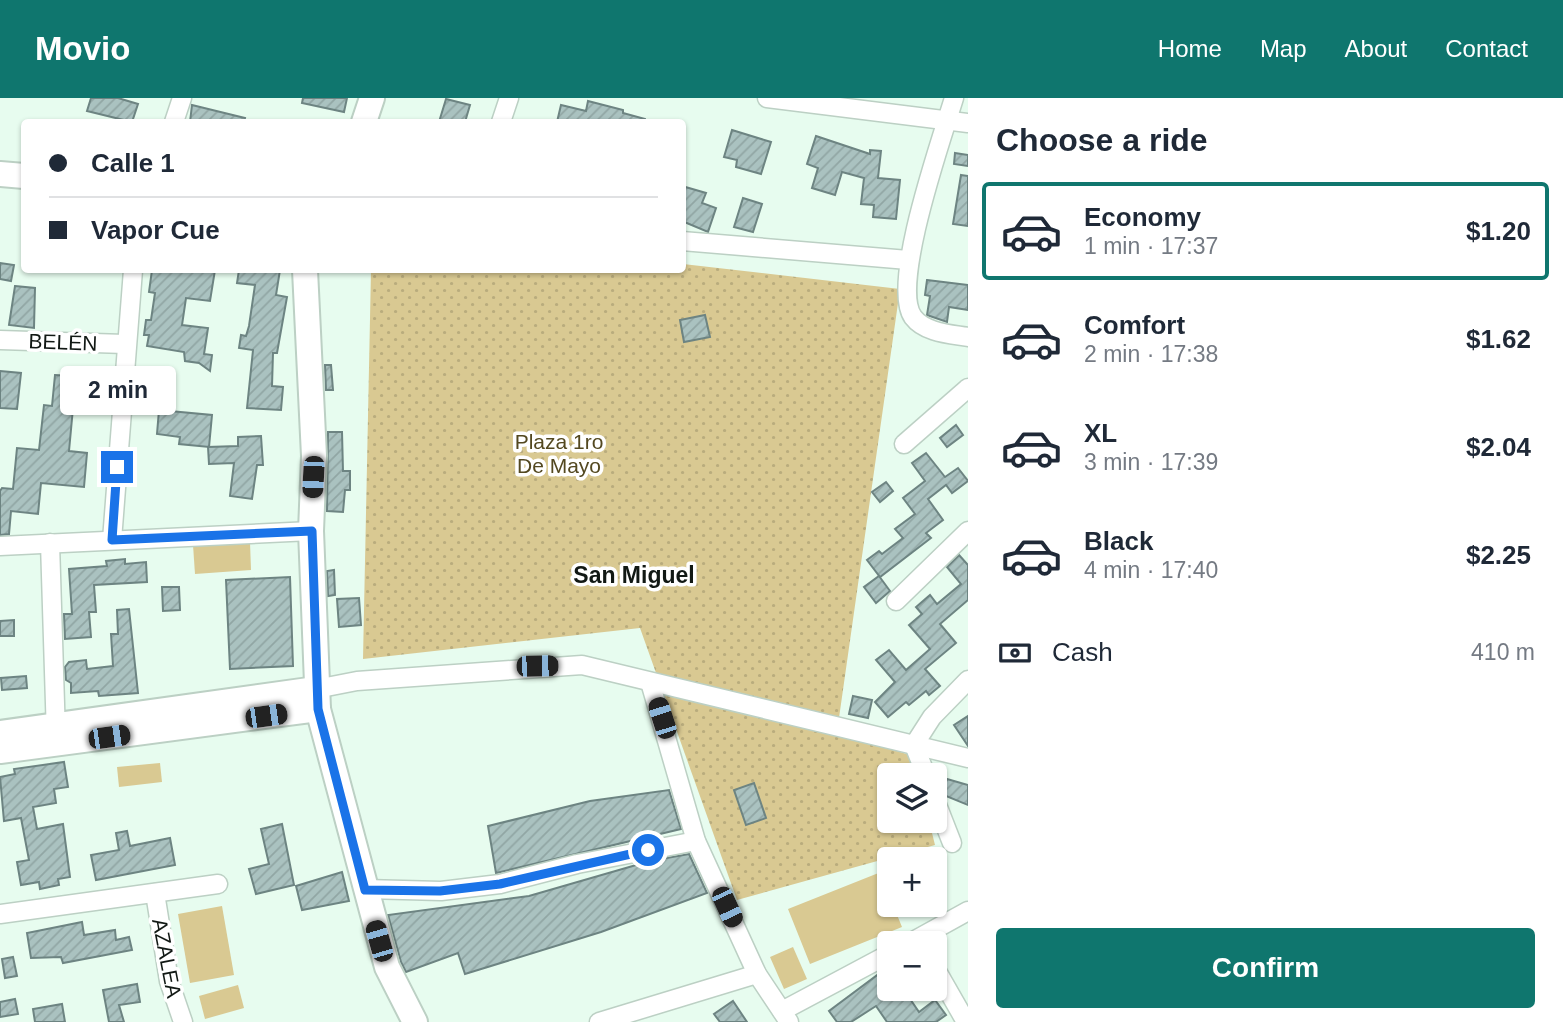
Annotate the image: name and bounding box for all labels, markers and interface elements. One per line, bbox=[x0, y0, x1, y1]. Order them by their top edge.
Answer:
text: Movio bbox=[35, 30, 130, 67]
text: Home bbox=[1158, 35, 1222, 62]
text: Map bbox=[1260, 35, 1307, 62]
text: About bbox=[1345, 35, 1407, 62]
text: Contact bbox=[1445, 35, 1528, 62]
text: Choose a ride bbox=[996, 122, 1208, 158]
text: Calle 1 bbox=[91, 148, 175, 178]
icon: car bbox=[1000, 200, 1063, 263]
text: Economy bbox=[1084, 202, 1201, 232]
text: Vapor Cue bbox=[91, 215, 220, 245]
text: $1.20 bbox=[1466, 216, 1531, 246]
text: 1 min · 17:37 bbox=[1084, 233, 1218, 259]
icon: car bbox=[1000, 308, 1063, 371]
text: Comfort bbox=[1084, 310, 1185, 340]
text: $1.62 bbox=[1466, 324, 1531, 354]
street label: BELÉN bbox=[28, 329, 98, 355]
text: 2 min · 17:38 bbox=[1084, 341, 1218, 367]
callout: 2 min bbox=[59, 366, 175, 414]
text: 2 min bbox=[88, 377, 148, 403]
icon: car bbox=[1000, 416, 1063, 479]
text: XL bbox=[1084, 418, 1117, 448]
park label: Plaza 1ro De Mayo bbox=[515, 430, 603, 477]
text: $2.04 bbox=[1466, 432, 1531, 462]
text: 3 min · 17:39 bbox=[1084, 449, 1218, 475]
route end bbox=[101, 451, 133, 483]
car bbox=[302, 455, 325, 499]
icon: car bbox=[1000, 524, 1063, 587]
text: Black bbox=[1084, 526, 1153, 556]
text: $2.25 bbox=[1466, 540, 1531, 570]
text: 4 min · 17:40 bbox=[1084, 557, 1218, 583]
district label: San Miguel bbox=[573, 562, 695, 588]
icon: cash bbox=[996, 634, 1034, 672]
text: Cash bbox=[1052, 637, 1113, 667]
text: 410 m bbox=[1471, 639, 1535, 665]
car bbox=[516, 655, 559, 677]
car bbox=[646, 695, 679, 741]
car bbox=[244, 703, 289, 729]
car bbox=[87, 724, 132, 750]
map controls bbox=[877, 763, 947, 1001]
button: layers bbox=[877, 763, 947, 833]
route start bbox=[632, 834, 664, 866]
button: + bbox=[877, 847, 947, 917]
car bbox=[709, 884, 746, 930]
street label: AZALEA bbox=[148, 916, 186, 1000]
car bbox=[364, 918, 395, 964]
button: Confirm bbox=[996, 928, 1535, 1008]
button: − bbox=[877, 931, 947, 1001]

